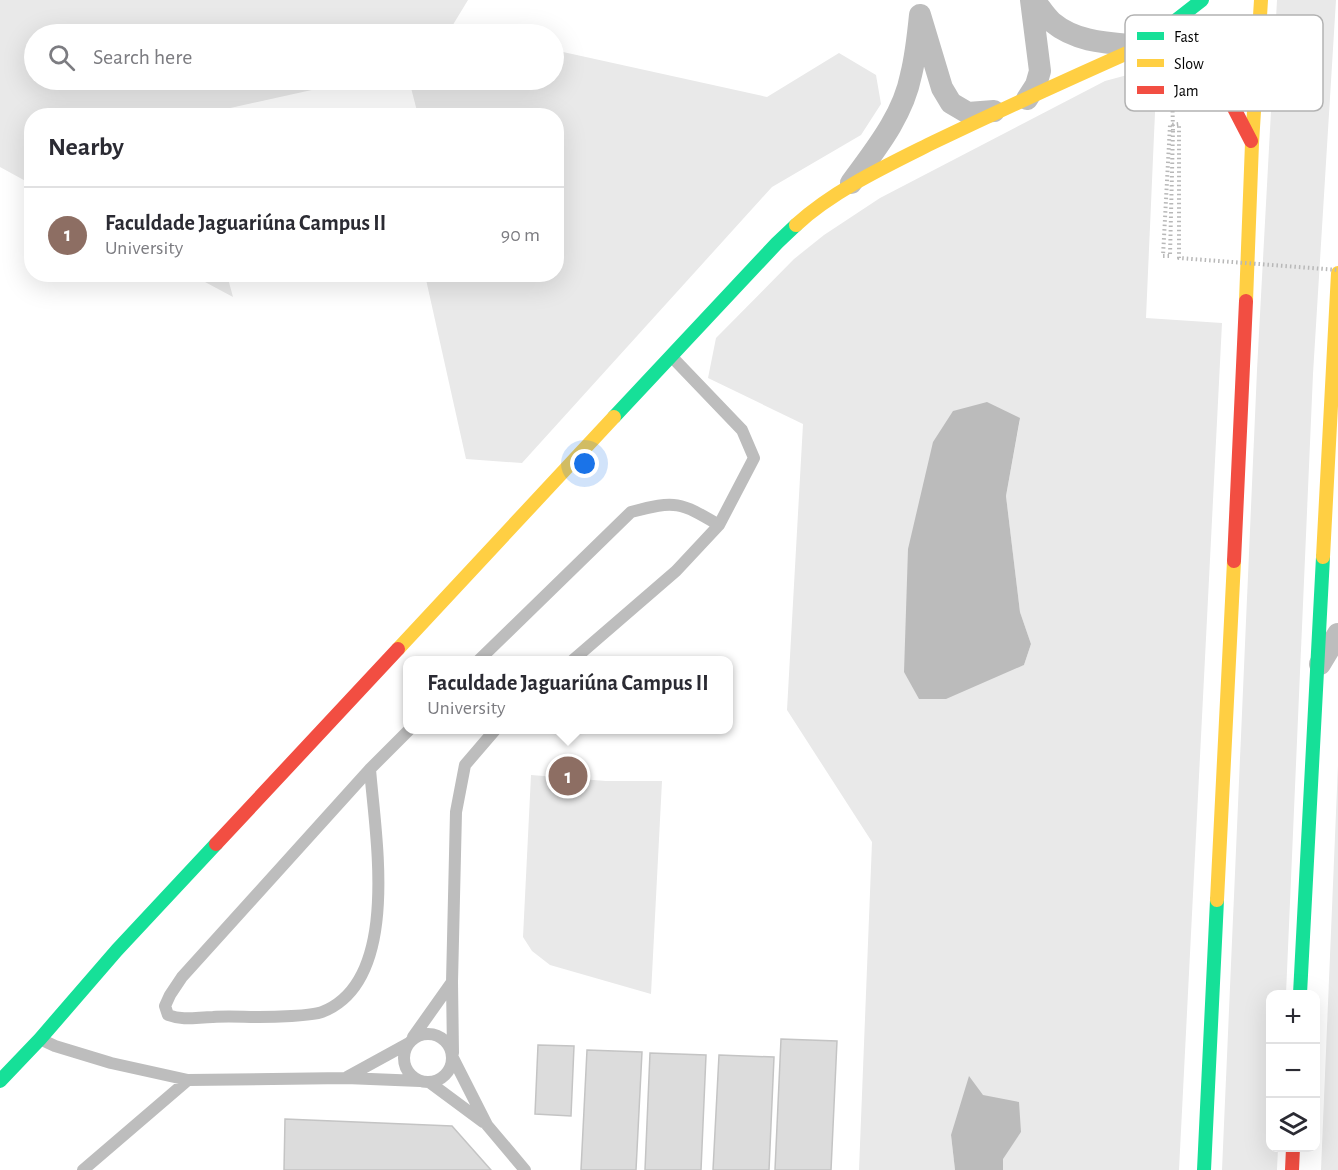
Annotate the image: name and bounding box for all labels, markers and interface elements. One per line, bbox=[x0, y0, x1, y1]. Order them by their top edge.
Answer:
legend bbox=[1125, 15, 1323, 111]
search box bbox=[24, 24, 564, 90]
text: Fast bbox=[1174, 29, 1199, 45]
icon: search bbox=[45, 41, 78, 74]
text: Search here bbox=[93, 46, 192, 68]
text: Slow bbox=[1174, 56, 1204, 72]
text: Jam bbox=[1174, 83, 1199, 99]
text: Nearby bbox=[48, 134, 124, 160]
text: Faculdade Jaguariúna Campus II bbox=[105, 212, 386, 234]
text: 1 bbox=[64, 225, 71, 245]
text: 90 m bbox=[501, 225, 540, 245]
text: University bbox=[105, 238, 183, 258]
your location bbox=[570, 449, 599, 478]
popup bbox=[403, 656, 733, 734]
text: Faculdade Jaguariúna Campus II bbox=[427, 672, 709, 694]
text: University bbox=[427, 698, 506, 718]
pin: 1 bbox=[548, 754, 588, 798]
map controls bbox=[1266, 990, 1320, 1152]
button: + bbox=[1266, 990, 1320, 1044]
button: − bbox=[1266, 1044, 1320, 1098]
button: layers bbox=[1266, 1098, 1320, 1152]

